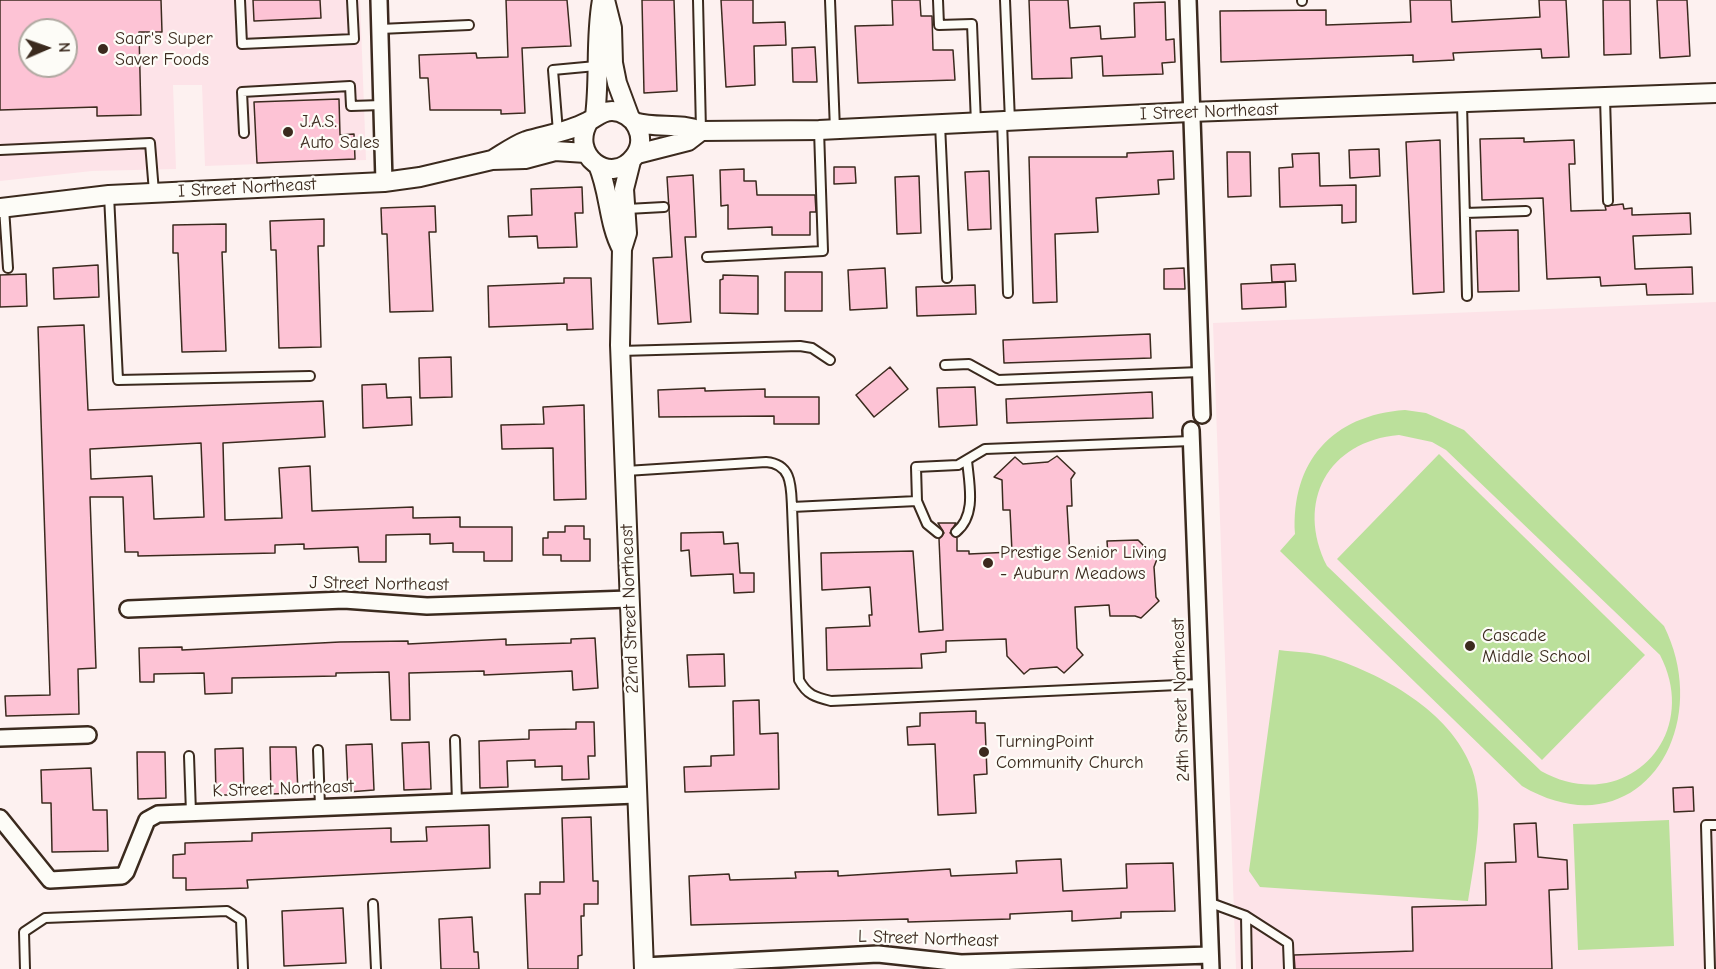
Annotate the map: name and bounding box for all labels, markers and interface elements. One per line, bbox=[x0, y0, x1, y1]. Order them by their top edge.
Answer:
north arrow bbox=[18, 18, 78, 78]
place label: Saar's Super Saver Foods bbox=[115, 28, 213, 70]
text: N bbox=[55, 42, 73, 53]
marker: Saar's Super Saver Foods bbox=[96, 42, 110, 56]
street label: I Street Northeast bbox=[1139, 99, 1279, 125]
place label: J.A.S. Auto Sales bbox=[300, 111, 379, 154]
marker: J.A.S. Auto Sales bbox=[281, 125, 295, 139]
street label: I Street Northeast bbox=[177, 174, 317, 202]
street label: 22nd Street Northeast bbox=[616, 524, 644, 694]
place label: Prestige Senior Living - Auburn Meadows bbox=[1000, 542, 1167, 584]
marker: Prestige Senior Living - Auburn Meadows bbox=[981, 556, 995, 570]
street label: J Street Northeast bbox=[309, 572, 449, 596]
street label: 24th Street Northeast bbox=[1167, 618, 1195, 782]
place label: Cascade Middle School bbox=[1482, 625, 1590, 668]
marker: Cascade Middle School bbox=[1463, 639, 1477, 653]
place label: TurningPoint Community Church bbox=[996, 731, 1144, 774]
marker: TurningPoint Community Church bbox=[977, 745, 991, 759]
street label: K Street Northeast bbox=[212, 776, 354, 802]
street label: L Street Northeast bbox=[857, 926, 999, 952]

